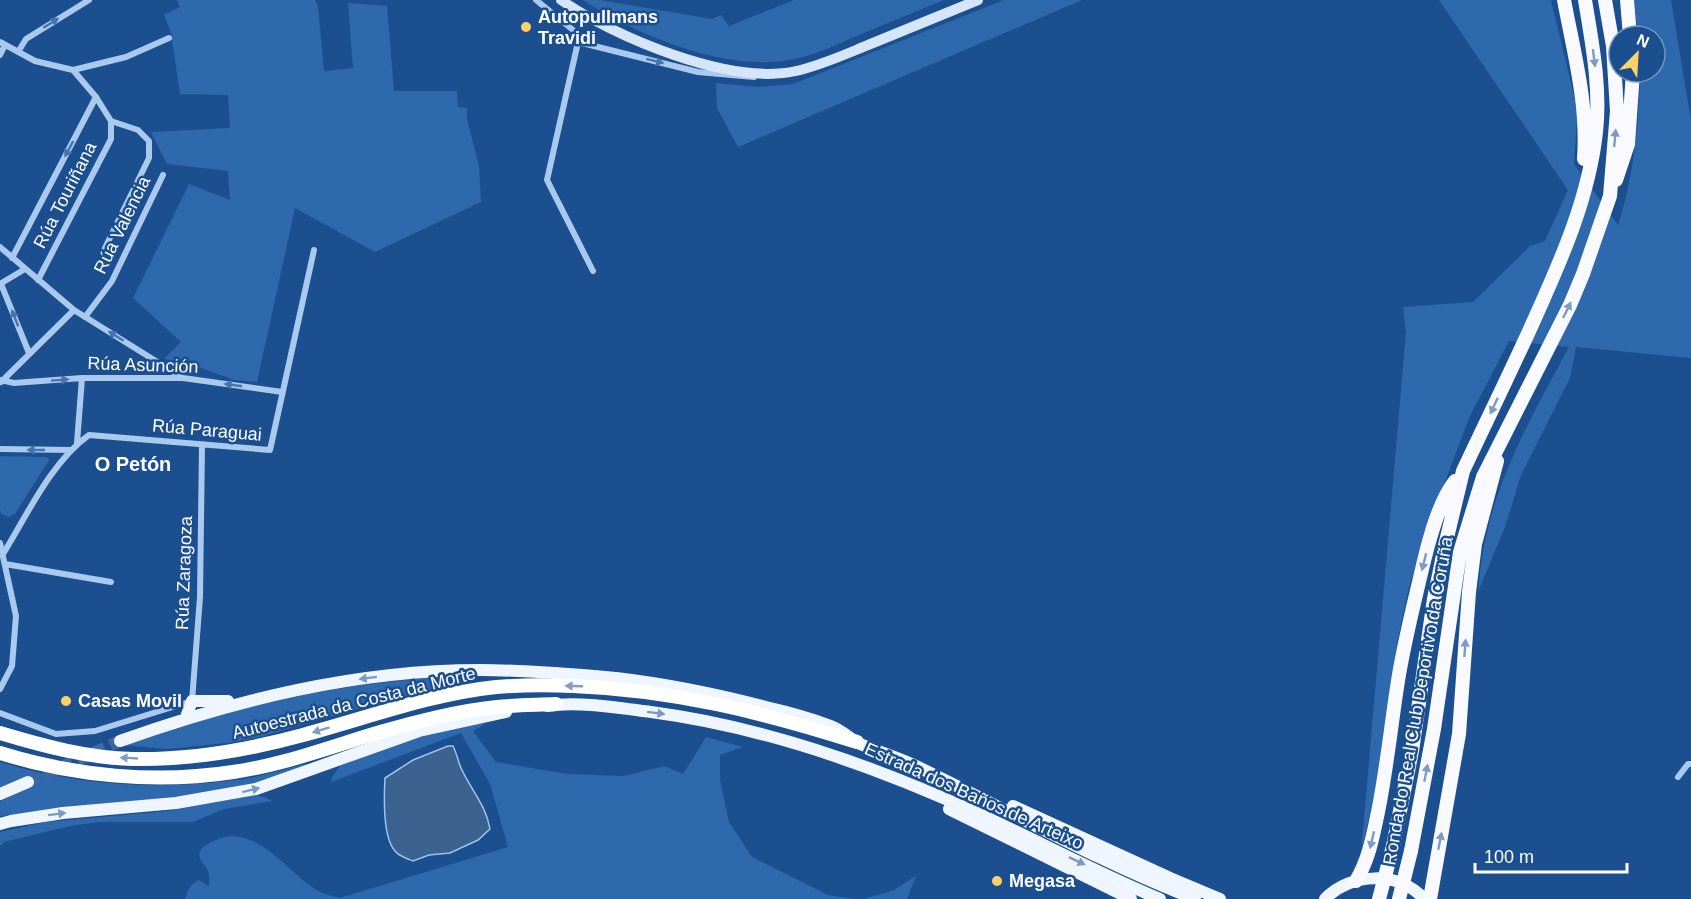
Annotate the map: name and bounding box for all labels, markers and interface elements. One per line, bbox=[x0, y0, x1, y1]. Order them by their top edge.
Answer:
place label: Autopullmans Travidi bbox=[538, 7, 658, 48]
one-way arrow bbox=[43, 18, 59, 29]
marker: Autopullmans Travidi bbox=[519, 20, 533, 34]
north arrow bbox=[1607, 24, 1667, 84]
text: N bbox=[1634, 31, 1652, 51]
one-way arrow bbox=[1590, 48, 1599, 67]
one-way arrow bbox=[646, 57, 664, 67]
one-way arrow bbox=[1610, 128, 1620, 147]
street label: Rúa Touriñana bbox=[30, 138, 101, 252]
one-way arrow bbox=[64, 141, 74, 158]
street label: Rúa Valencia bbox=[90, 172, 155, 277]
one-way arrow bbox=[1563, 301, 1572, 318]
one-way arrow bbox=[10, 309, 20, 327]
one-way arrow bbox=[108, 331, 124, 342]
street label: Rúa Asunción bbox=[87, 353, 199, 377]
one-way arrow bbox=[51, 375, 70, 384]
one-way arrow bbox=[223, 381, 242, 390]
one-way arrow bbox=[1490, 397, 1499, 414]
street label: Rúa Paraguai bbox=[151, 415, 263, 445]
one-way arrow bbox=[26, 445, 45, 454]
district label: O Petón bbox=[95, 453, 171, 475]
street label: Rúa Zaragoza bbox=[172, 515, 196, 630]
street label: Ronda do Real Club Deportivo da Coruña bbox=[1379, 534, 1457, 867]
one-way arrow bbox=[1418, 553, 1428, 571]
one-way arrow bbox=[1461, 639, 1470, 658]
street label: Autoestrada da Costa da Morte bbox=[230, 663, 478, 743]
one-way arrow bbox=[359, 674, 378, 683]
one-way arrow bbox=[564, 682, 583, 691]
place label: Casas Movil bbox=[78, 691, 182, 711]
marker: Casas Movil bbox=[59, 694, 73, 708]
one-way arrow bbox=[647, 708, 666, 717]
one-way arrow bbox=[312, 726, 330, 735]
street label: Estrada dos Baños de Arteixo bbox=[862, 739, 1086, 853]
one-way arrow bbox=[120, 754, 139, 763]
one-way arrow bbox=[1422, 763, 1431, 782]
one-way arrow bbox=[241, 784, 260, 794]
one-way arrow bbox=[48, 810, 67, 819]
one-way arrow bbox=[1367, 831, 1377, 849]
one-way arrow bbox=[1436, 832, 1445, 851]
scale bar bbox=[1475, 836, 1626, 874]
text: 100 m bbox=[1484, 847, 1534, 867]
one-way arrow bbox=[1069, 856, 1086, 865]
place label: Megasa bbox=[1009, 871, 1076, 891]
marker: Megasa bbox=[990, 874, 1004, 888]

